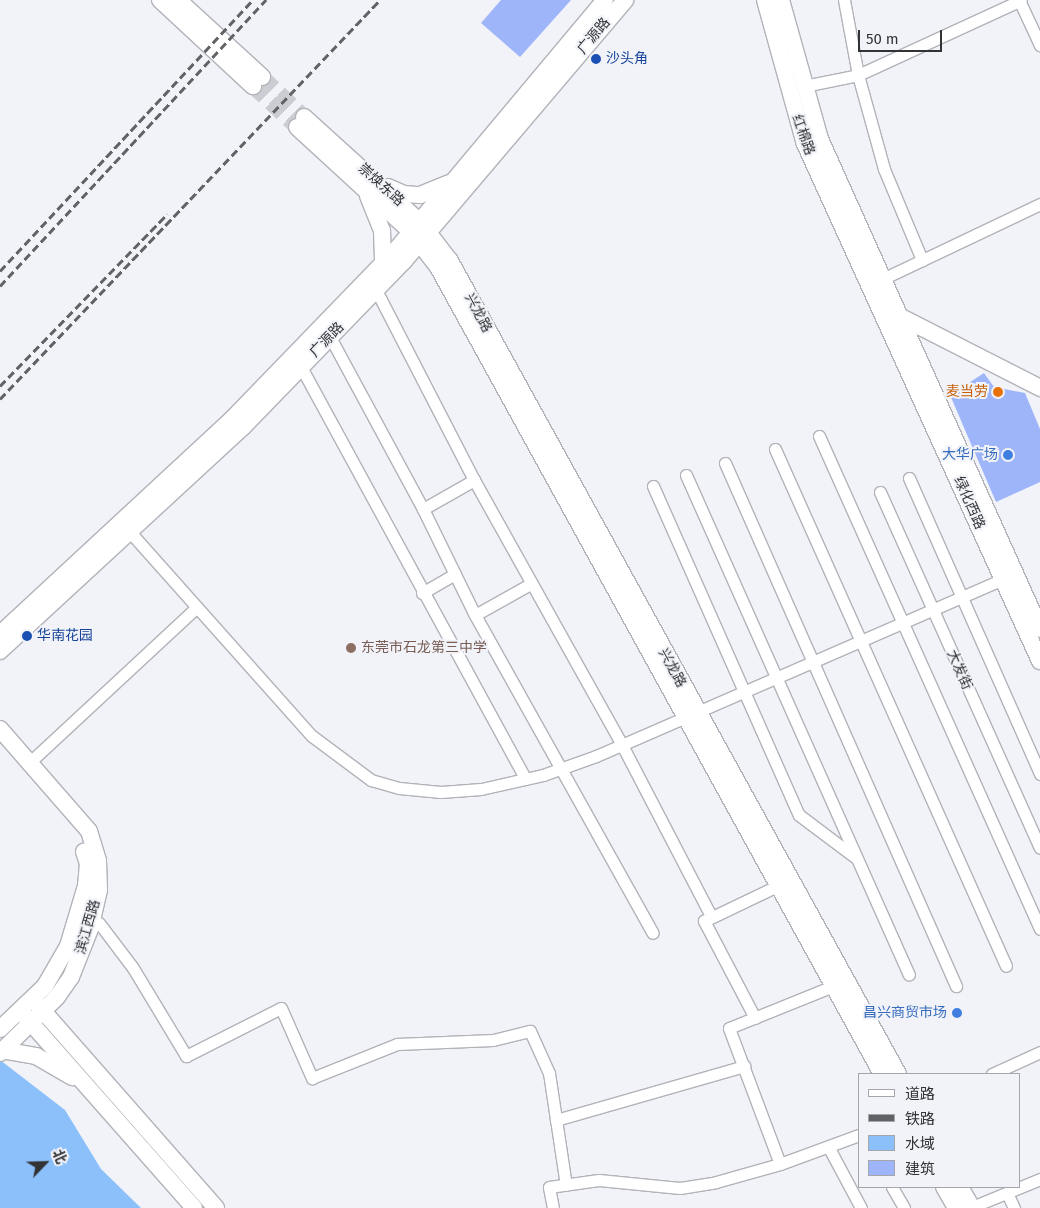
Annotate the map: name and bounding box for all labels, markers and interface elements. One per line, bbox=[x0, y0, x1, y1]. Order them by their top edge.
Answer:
street label: 广源路 bbox=[574, 15, 614, 57]
scale bar bbox=[860, 20, 944, 52]
text: 50 m bbox=[866, 30, 899, 48]
place label: 沙头角 bbox=[606, 51, 648, 67]
marker: 沙头角 bbox=[590, 53, 602, 65]
street label: 红棉路 bbox=[788, 112, 818, 158]
street label: 崇焕东路 bbox=[355, 160, 407, 210]
street label: 兴龙路 bbox=[461, 291, 495, 335]
street label: 广源路 bbox=[306, 319, 348, 361]
place label: 麦当劳 bbox=[946, 384, 988, 400]
marker: 麦当劳 bbox=[992, 386, 1004, 398]
place label: 大华广场 bbox=[942, 447, 998, 463]
marker: 大华广场 bbox=[1002, 449, 1014, 461]
street label: 绿化西路 bbox=[950, 474, 988, 532]
place label: 华南花园 bbox=[37, 628, 93, 644]
marker: 华南花园 bbox=[21, 630, 33, 642]
place label: 东莞市石龙第三中学 bbox=[361, 640, 487, 656]
marker: 东莞市石龙第三中学 bbox=[345, 642, 357, 654]
street label: 兴龙路 bbox=[654, 646, 690, 690]
street label: 大发街 bbox=[943, 647, 975, 693]
street label: 滨江西路 bbox=[72, 898, 104, 956]
place label: 昌兴商贸市场 bbox=[863, 1005, 947, 1021]
marker: 昌兴商贸市场 bbox=[951, 1007, 963, 1019]
legend bbox=[858, 1073, 1020, 1188]
text: 道路 bbox=[905, 1085, 935, 1103]
text: 铁路 bbox=[905, 1110, 935, 1128]
text: 水域 bbox=[905, 1135, 935, 1153]
north arrow bbox=[20, 1138, 70, 1188]
text: 北 bbox=[49, 1147, 70, 1167]
text: 建筑 bbox=[905, 1160, 935, 1178]

